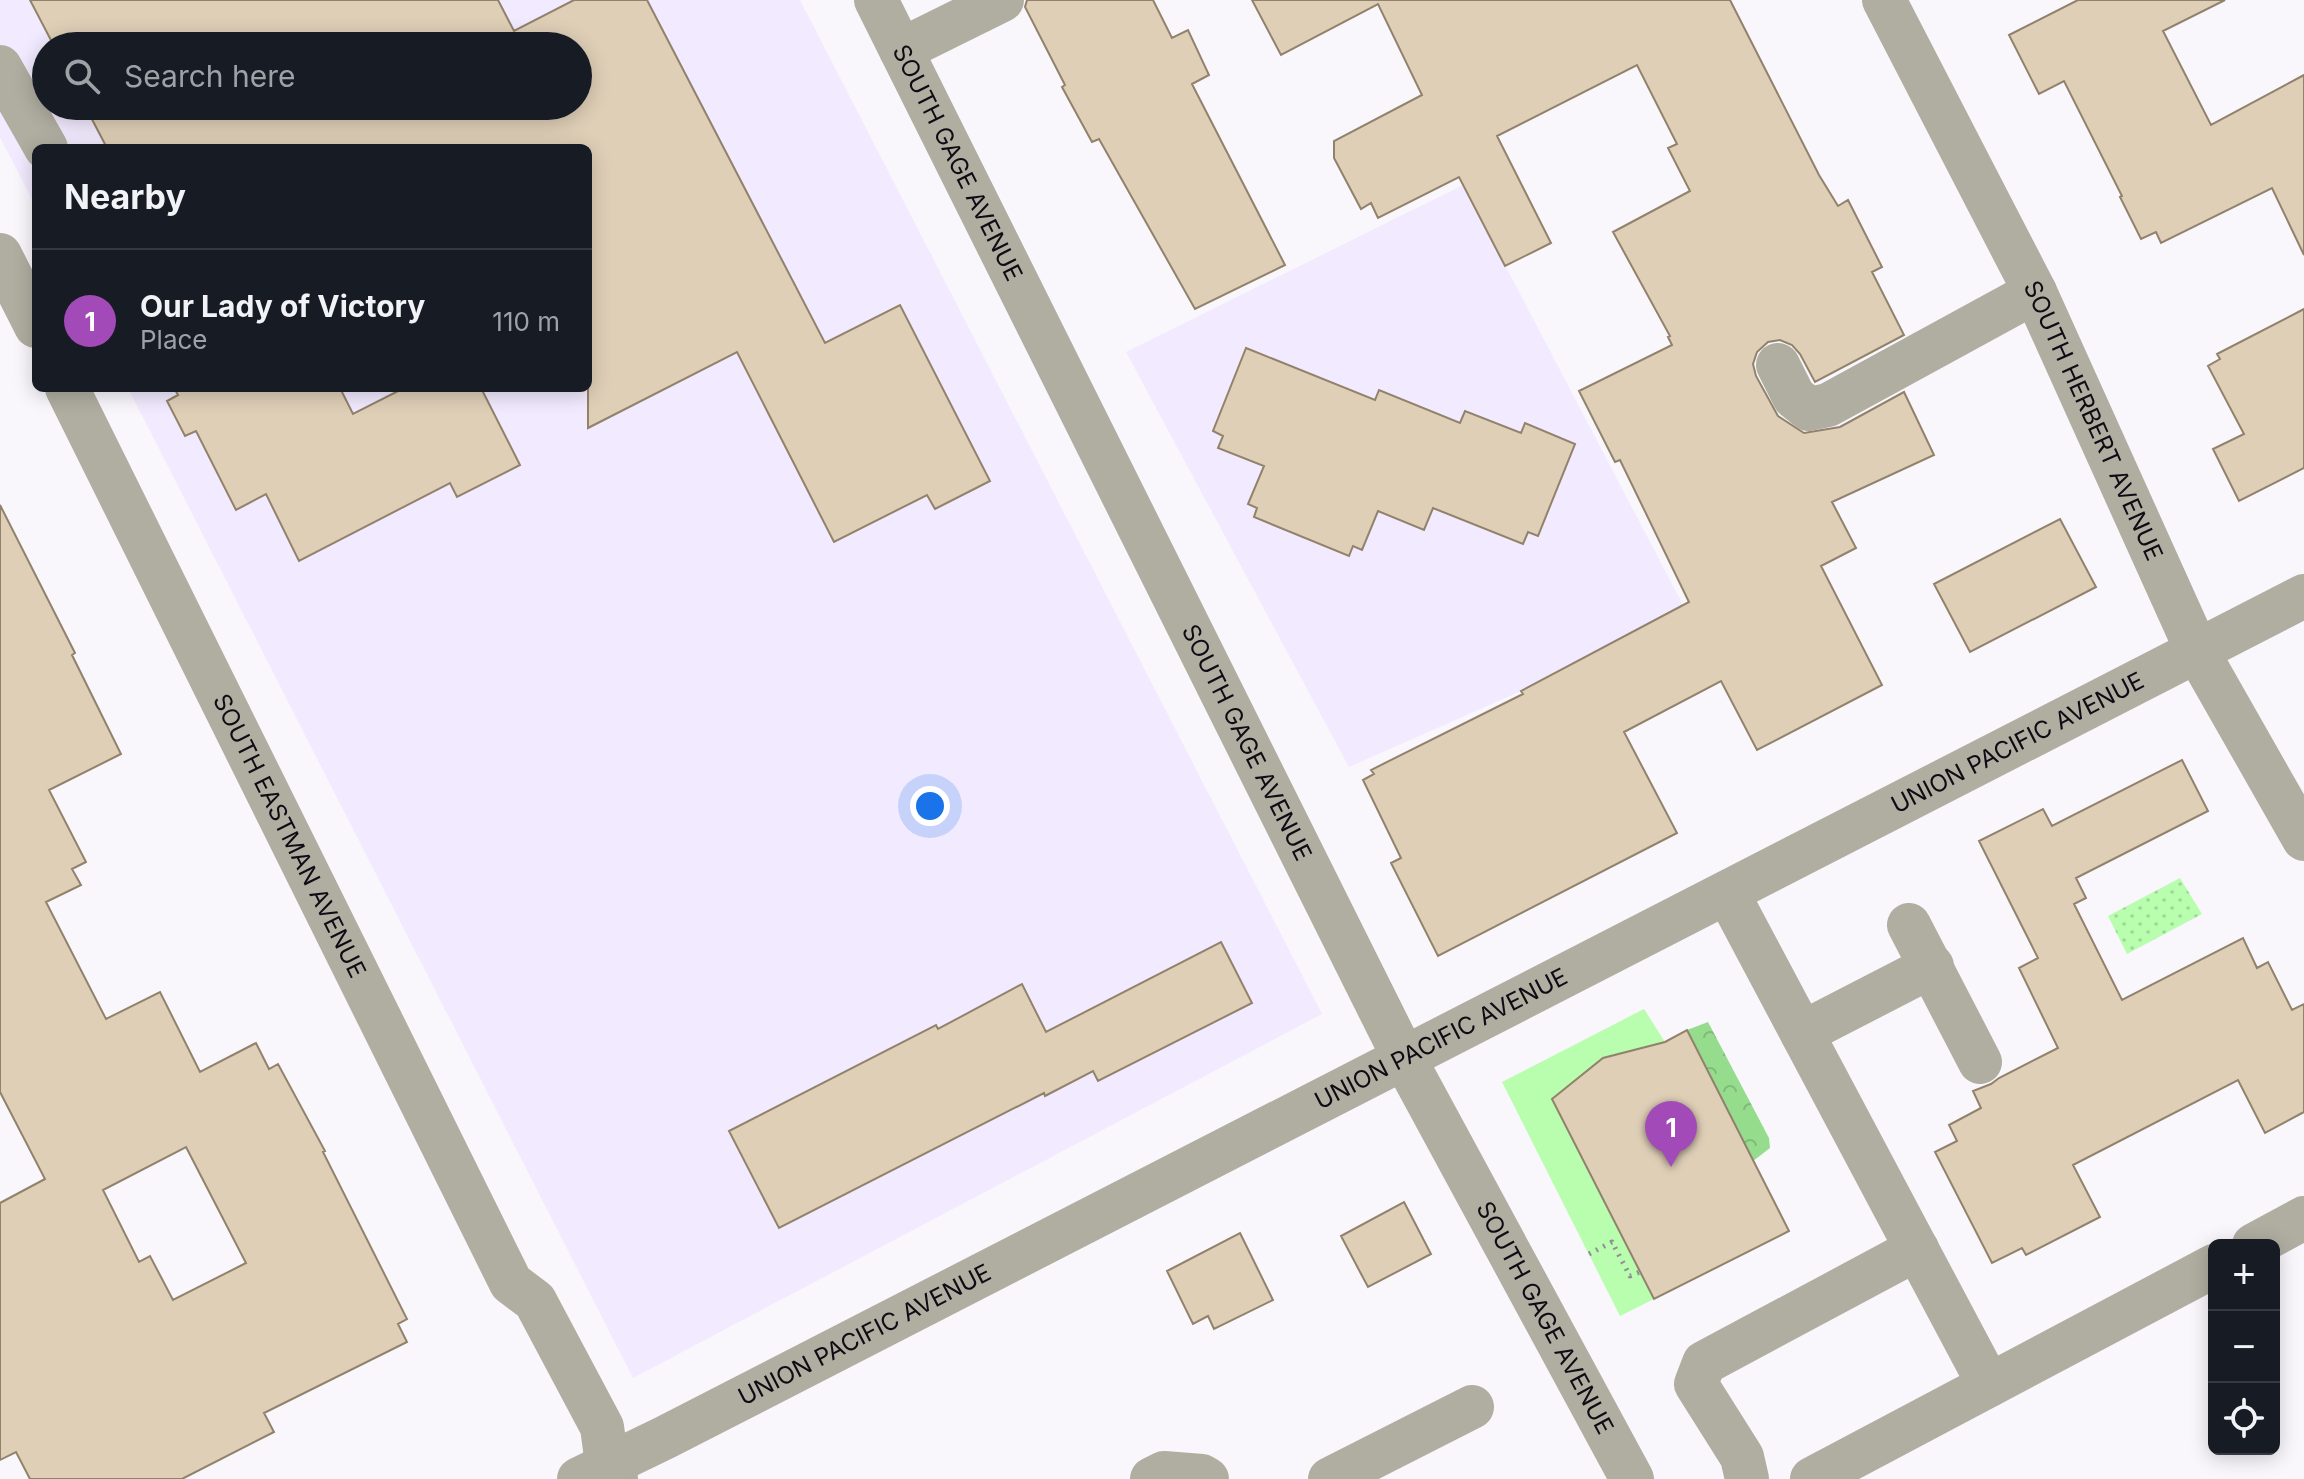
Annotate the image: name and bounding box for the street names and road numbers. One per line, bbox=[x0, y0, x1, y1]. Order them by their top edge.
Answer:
street label: SOUTH GAGE AVENUE bbox=[887, 40, 1029, 286]
street label: SOUTH HERBERT AVENUE bbox=[2018, 276, 2169, 565]
street label: SOUTH GAGE AVENUE bbox=[1176, 620, 1318, 865]
street label: UNION PACIFIC AVENUE bbox=[1886, 666, 2149, 819]
street label: SOUTH EASTMAN AVENUE bbox=[207, 689, 372, 982]
street label: UNION PACIFIC AVENUE bbox=[1310, 962, 1572, 1115]
street label: SOUTH GAGE AVENUE bbox=[1470, 1196, 1620, 1439]
street label: UNION PACIFIC AVENUE bbox=[733, 1258, 996, 1411]

